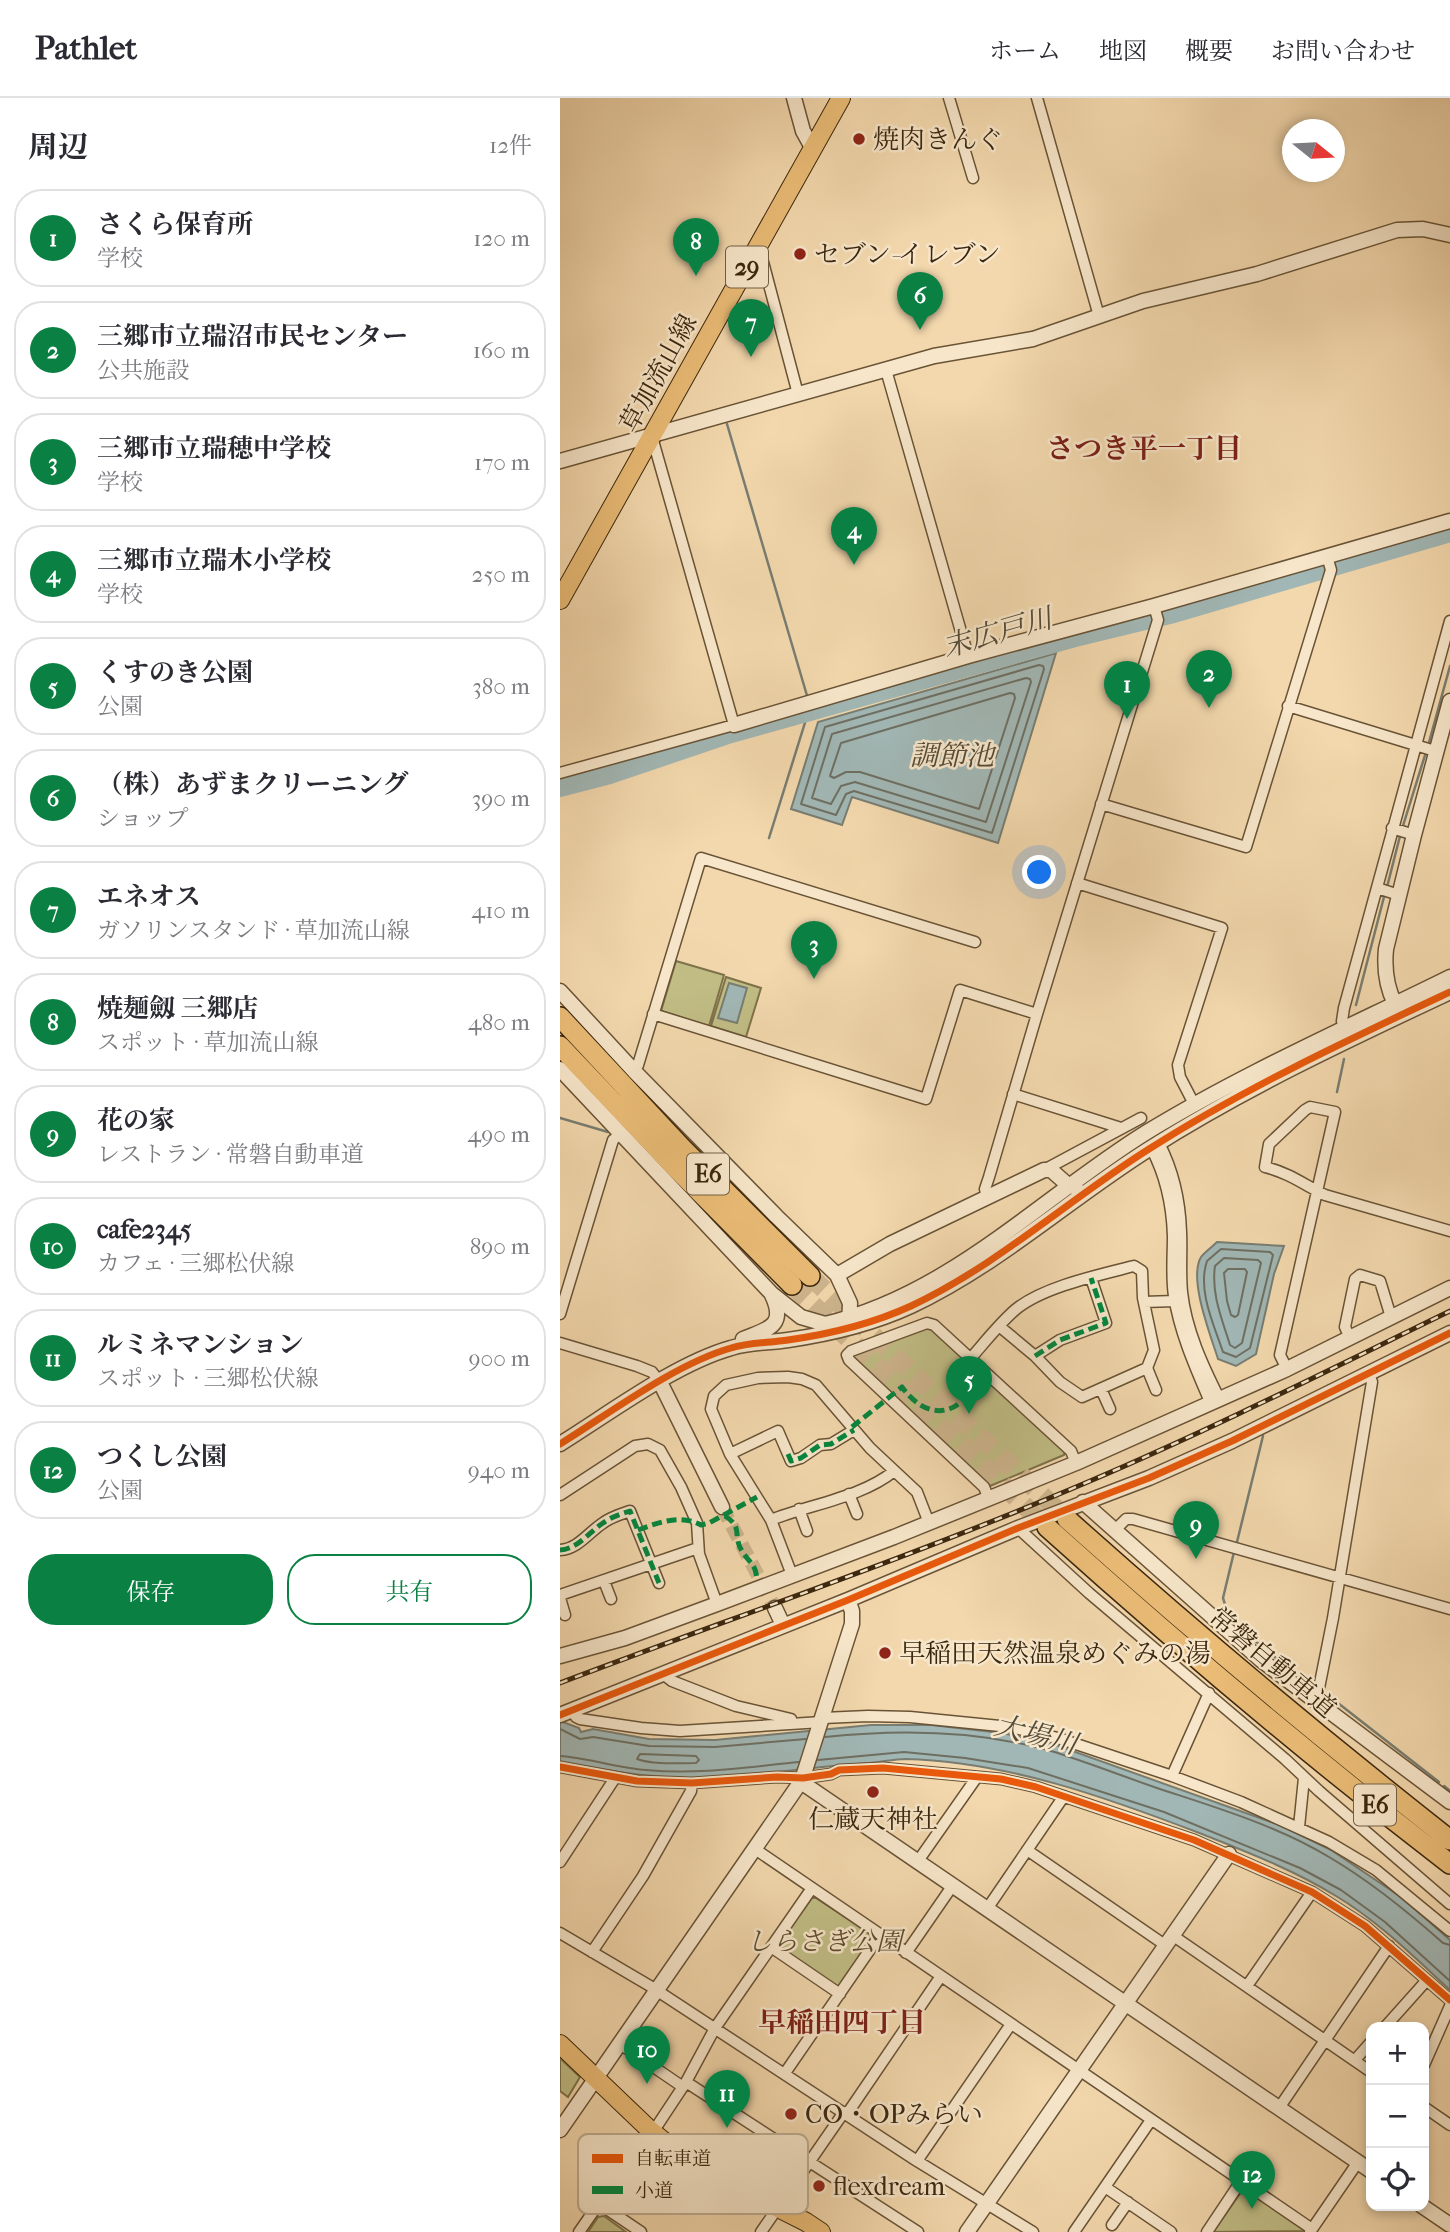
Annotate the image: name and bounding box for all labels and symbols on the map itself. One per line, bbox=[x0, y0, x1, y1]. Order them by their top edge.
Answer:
north arrow bbox=[1282, 119, 1345, 182]
place label: 焼肉きんぐ bbox=[873, 124, 1003, 155]
marker: 焼肉きんぐ bbox=[851, 131, 867, 147]
pin: 8 bbox=[673, 218, 719, 276]
place label: セブン-イレブン bbox=[814, 239, 1001, 270]
road number: 29 bbox=[726, 246, 768, 288]
marker: セブン-イレブン bbox=[792, 246, 808, 262]
pin: 6 bbox=[897, 272, 943, 330]
pin: 7 bbox=[728, 299, 774, 357]
street label: 草加流山線 bbox=[613, 309, 704, 438]
district label: さつき平一丁目 bbox=[1046, 432, 1242, 465]
pin: 4 bbox=[831, 507, 877, 565]
water label: 末広戸川 bbox=[939, 600, 1058, 664]
pin: 2 bbox=[1186, 650, 1232, 708]
pin: 1 bbox=[1104, 661, 1150, 719]
water label: 調節池 bbox=[910, 739, 997, 772]
your location bbox=[1022, 855, 1056, 889]
pin: 3 bbox=[791, 921, 837, 979]
road number: E6 bbox=[687, 1154, 729, 1194]
pin: 5 bbox=[946, 1356, 992, 1414]
pin: 9 bbox=[1173, 1501, 1219, 1559]
street label: 常磐自動車道 bbox=[1203, 1600, 1342, 1724]
place label: 早稲田天然温泉めぐみの湯 bbox=[899, 1638, 1211, 1669]
marker: 早稲田天然温泉めぐみの湯 bbox=[877, 1645, 893, 1661]
water label: 大場川 bbox=[991, 1708, 1084, 1761]
marker: 仁蔵天神社 bbox=[865, 1784, 881, 1800]
road number: E6 bbox=[1354, 1784, 1396, 1826]
place label: 仁蔵天神社 bbox=[808, 1804, 938, 1835]
park label: しらさぎ公園 bbox=[746, 1926, 906, 1957]
district label: 早稲田四丁目 bbox=[758, 2006, 926, 2039]
pin: 10 bbox=[624, 2026, 670, 2084]
pin: 11 bbox=[704, 2070, 750, 2128]
place label: CO・OPみらい bbox=[805, 2099, 983, 2130]
marker: CO・OPみらい bbox=[783, 2106, 799, 2122]
legend bbox=[578, 2134, 808, 2214]
text: 自転車道 bbox=[635, 2148, 711, 2170]
pin: 12 bbox=[1229, 2151, 1275, 2209]
place label: flexdream bbox=[833, 2171, 946, 2202]
marker: flexdream bbox=[811, 2178, 827, 2194]
text: 小道 bbox=[635, 2180, 673, 2202]

